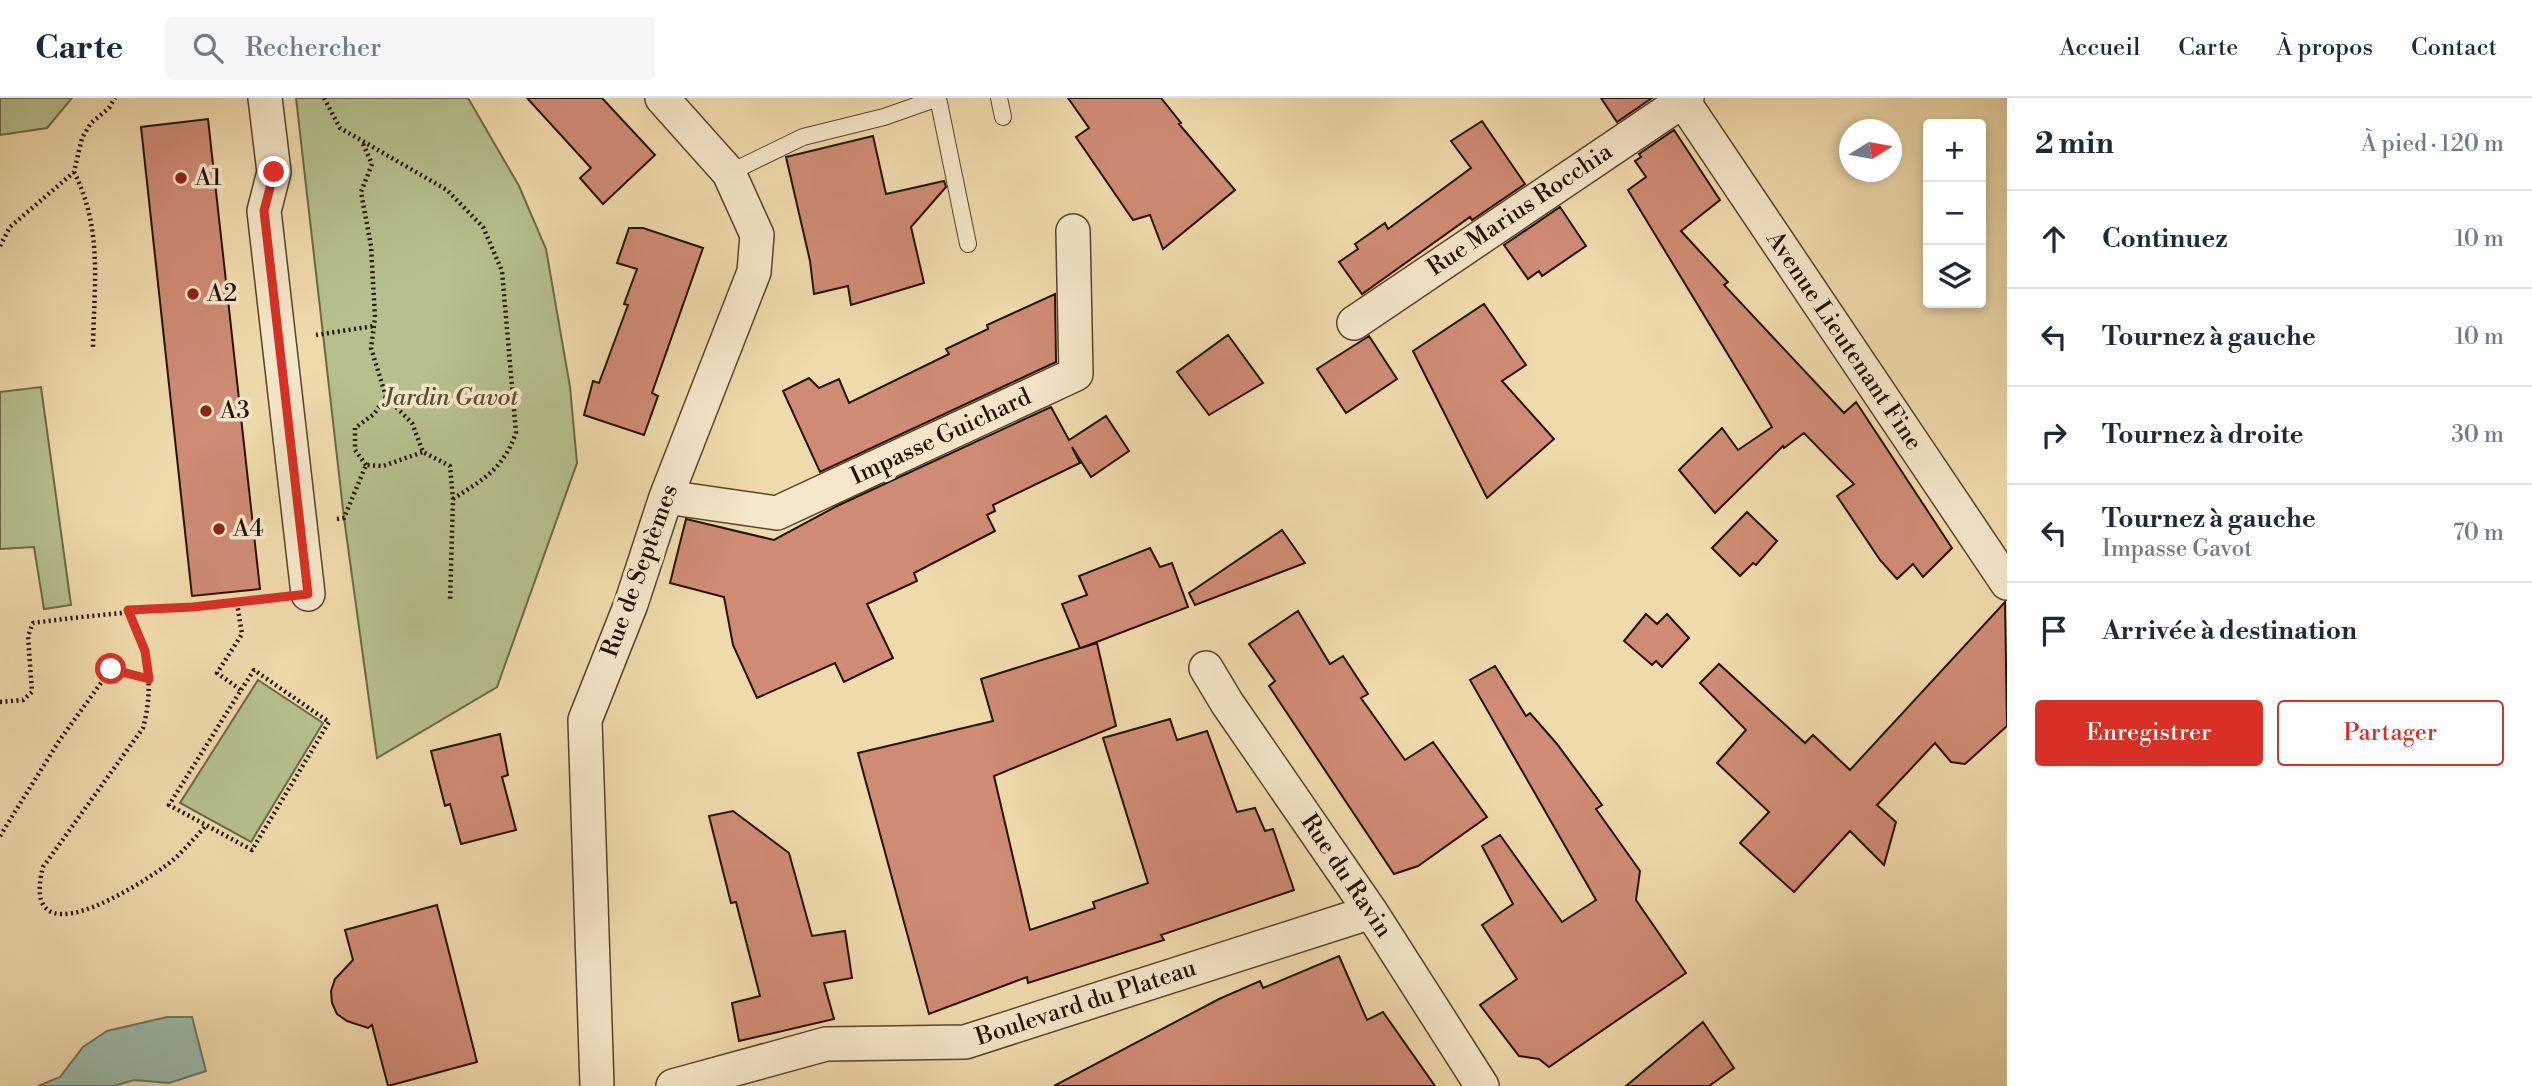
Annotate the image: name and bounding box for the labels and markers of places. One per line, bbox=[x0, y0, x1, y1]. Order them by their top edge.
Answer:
place label: A1 bbox=[194, 163, 222, 193]
marker: A1 bbox=[173, 170, 189, 186]
place label: A2 bbox=[206, 279, 237, 309]
marker: A2 bbox=[185, 286, 201, 302]
place label: A3 bbox=[219, 396, 250, 426]
marker: A3 bbox=[198, 403, 214, 419]
place label: A4 bbox=[232, 514, 264, 544]
marker: A4 bbox=[211, 521, 227, 537]

